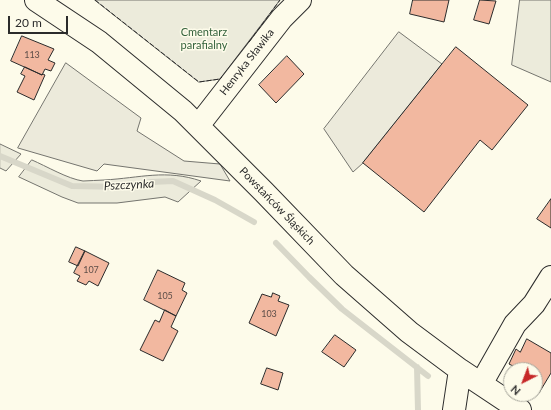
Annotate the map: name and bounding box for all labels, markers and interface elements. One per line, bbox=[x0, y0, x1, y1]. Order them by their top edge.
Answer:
scale bar bbox=[10, 8, 70, 34]
text: 20 m bbox=[15, 15, 42, 30]
park label: Cmentarz parafialny bbox=[181, 25, 227, 51]
street label: Henryka Sławika bbox=[217, 26, 277, 98]
house number: 113 bbox=[24, 50, 40, 60]
street label: Powstańców Śląskich bbox=[237, 165, 317, 247]
water label: Pszczynka bbox=[103, 176, 155, 194]
house number: 107 bbox=[83, 265, 99, 275]
house number: 105 bbox=[157, 291, 173, 301]
house number: 103 bbox=[261, 309, 277, 319]
north arrow bbox=[503, 362, 543, 402]
text: N bbox=[508, 383, 523, 398]

